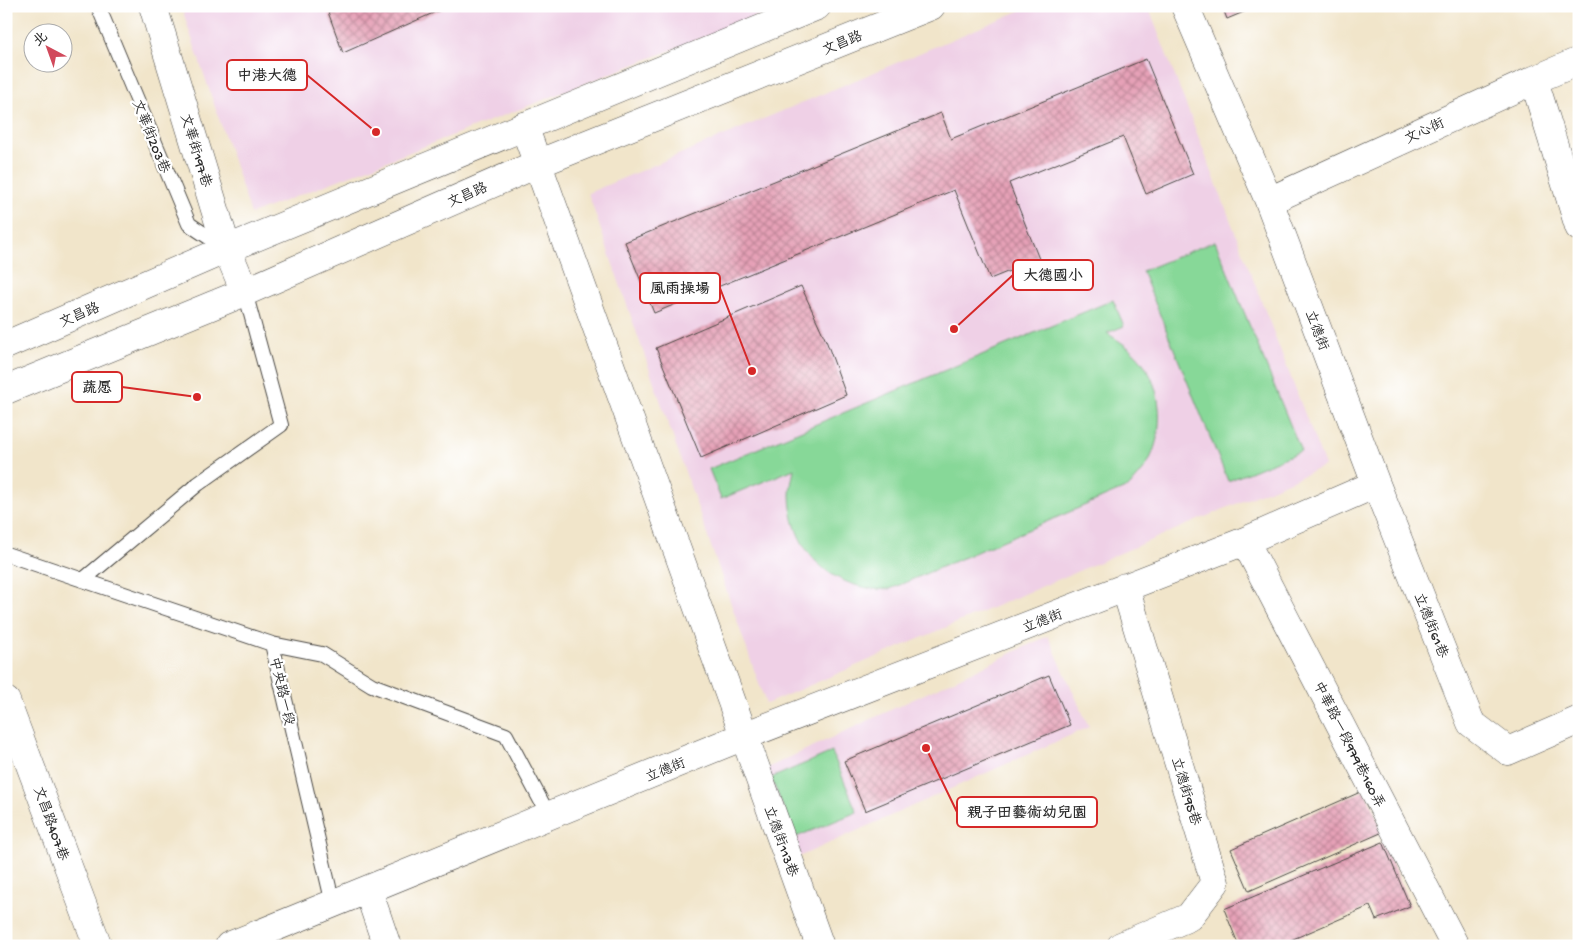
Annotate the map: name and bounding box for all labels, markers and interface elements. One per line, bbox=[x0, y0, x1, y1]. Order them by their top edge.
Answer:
north arrow bbox=[22, 22, 72, 72]
street label: 文昌路 bbox=[820, 28, 866, 60]
text: 北 bbox=[30, 29, 52, 51]
callout: 中港大德 bbox=[227, 60, 307, 90]
text: 中港大德 bbox=[237, 67, 297, 86]
street label: 文華街203巷 bbox=[127, 97, 173, 177]
street label: 文華街197巷 bbox=[175, 112, 215, 190]
street label: 文心街 bbox=[1402, 115, 1448, 149]
street label: 文昌路 bbox=[445, 179, 491, 213]
callout: 大德國小 bbox=[1013, 260, 1093, 290]
text: 大德國小 bbox=[1023, 267, 1083, 286]
callout: 風雨操場 bbox=[640, 273, 720, 303]
text: 風雨操場 bbox=[650, 281, 710, 299]
street label: 文昌路 bbox=[57, 299, 103, 332]
street label: 立德街 bbox=[1300, 308, 1332, 354]
callout: 蔬愿 bbox=[72, 372, 122, 402]
text: 蔬愿 bbox=[82, 379, 112, 398]
street label: 立德街61巷 bbox=[1409, 591, 1452, 662]
street label: 立德街 bbox=[1020, 606, 1066, 638]
street label: 中央路一段 bbox=[264, 655, 298, 728]
street label: 中華路一段979巷160弄 bbox=[1308, 678, 1388, 811]
street label: 立德街 bbox=[643, 755, 689, 787]
street label: 立德街95巷 bbox=[1166, 755, 1204, 829]
street label: 文昌路407巷 bbox=[28, 784, 72, 864]
callout: 親子田藝術幼兒園 bbox=[957, 797, 1097, 827]
street label: 立德街113巷 bbox=[759, 804, 802, 881]
text: 親子田藝術幼兒園 bbox=[967, 804, 1087, 823]

